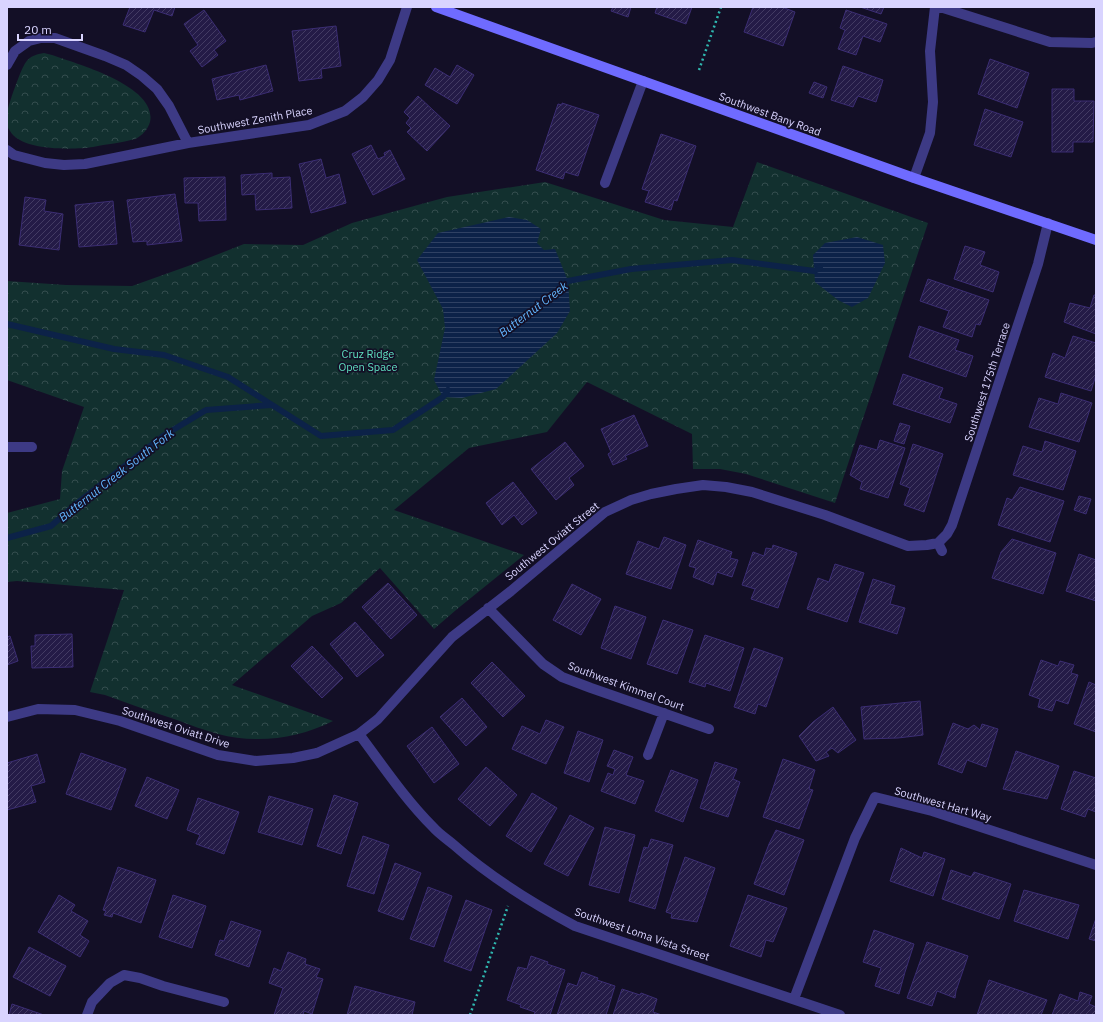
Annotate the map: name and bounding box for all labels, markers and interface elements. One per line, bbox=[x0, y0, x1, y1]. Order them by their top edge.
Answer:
scale bar bbox=[18, 16, 82, 42]
text: 20 m bbox=[24, 22, 52, 37]
street label: Southwest Bany Road bbox=[717, 89, 823, 139]
street label: Southwest Zenith Place bbox=[197, 103, 313, 137]
water label: Butternut Creek bbox=[496, 278, 571, 340]
street label: Southwest 175th Terrace bbox=[961, 321, 1013, 443]
park label: Cruz Ridge Open Space bbox=[338, 347, 398, 374]
water label: Butternut Creek South Fork bbox=[55, 425, 177, 525]
street label: Southwest Oviatt Street bbox=[502, 499, 602, 583]
street label: Southwest Kimmel Court bbox=[566, 658, 686, 714]
street label: Southwest Oviatt Drive bbox=[120, 703, 232, 751]
street label: Southwest Hart Way bbox=[893, 783, 994, 825]
street label: Southwest Loma Vista Street bbox=[573, 904, 711, 964]

